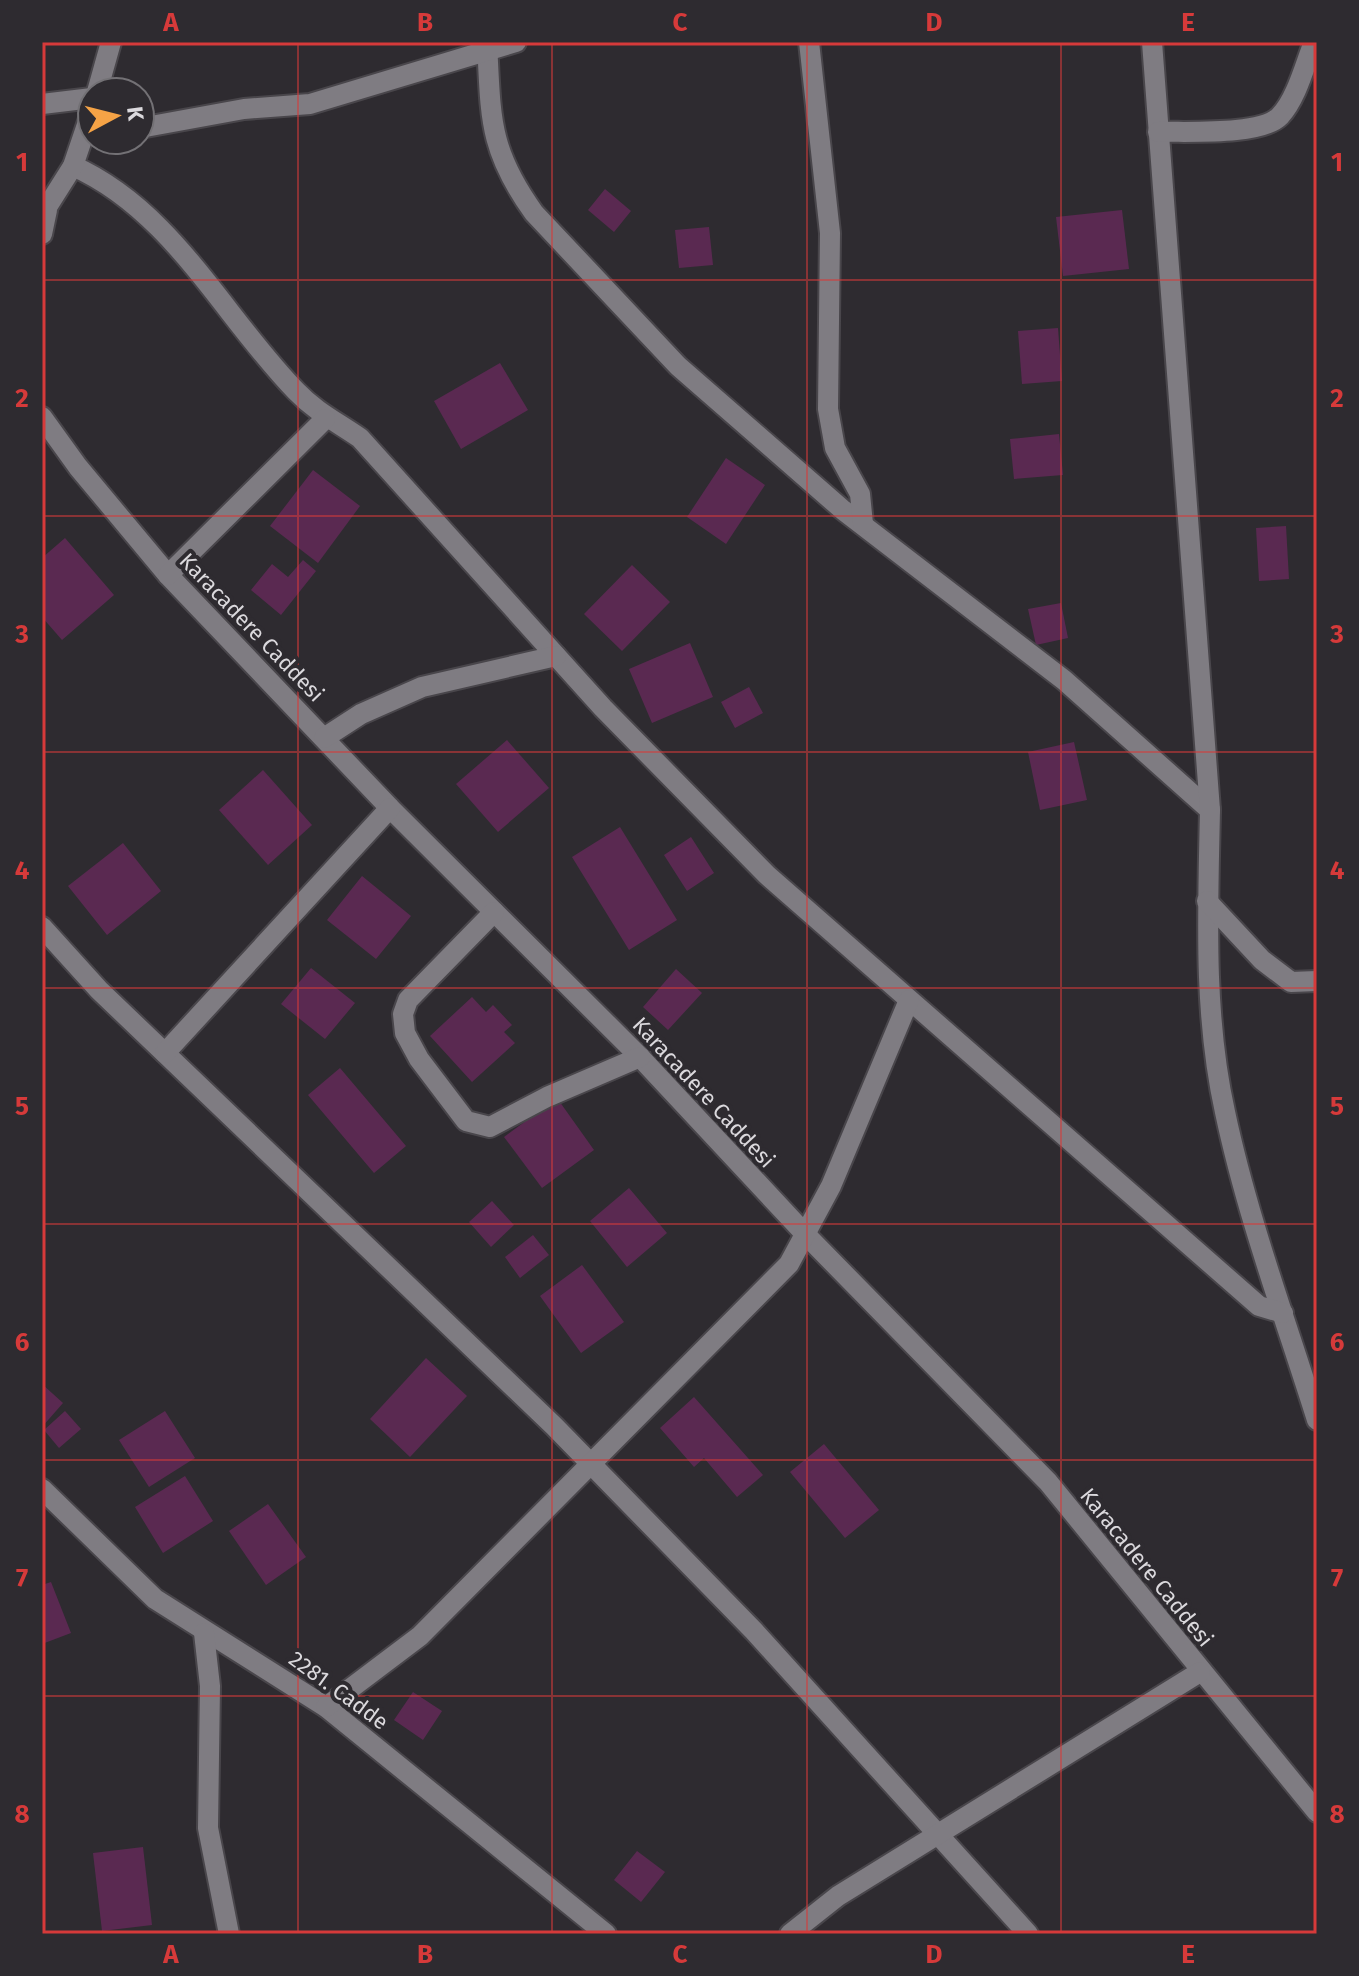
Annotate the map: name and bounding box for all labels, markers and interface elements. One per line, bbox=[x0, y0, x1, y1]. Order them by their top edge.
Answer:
text: A bbox=[162, 7, 179, 38]
text: B bbox=[417, 7, 433, 38]
text: C bbox=[673, 7, 688, 38]
text: D bbox=[926, 7, 943, 38]
text: E bbox=[1181, 7, 1195, 38]
north arrow bbox=[76, 76, 156, 156]
text: K bbox=[121, 105, 150, 123]
text: 1 bbox=[16, 147, 28, 178]
text: 1 bbox=[1331, 147, 1343, 178]
text: 2 bbox=[15, 383, 29, 414]
text: 2 bbox=[1330, 383, 1344, 414]
street label: Karacadere Caddesi bbox=[174, 547, 330, 707]
text: 3 bbox=[14, 619, 29, 650]
text: 3 bbox=[1329, 619, 1344, 650]
text: 4 bbox=[15, 855, 30, 886]
text: 4 bbox=[1330, 855, 1345, 886]
street label: Karacadere Caddesi bbox=[627, 1011, 780, 1173]
text: 5 bbox=[15, 1091, 29, 1122]
text: 5 bbox=[1330, 1091, 1344, 1122]
text: 6 bbox=[15, 1327, 30, 1358]
text: 6 bbox=[1330, 1327, 1345, 1358]
street label: Karacadere Caddesi bbox=[1074, 1483, 1219, 1652]
text: 7 bbox=[16, 1563, 28, 1594]
text: 7 bbox=[1331, 1563, 1343, 1594]
street label: 2281. Cadde bbox=[284, 1645, 394, 1735]
text: 8 bbox=[14, 1799, 30, 1830]
text: 8 bbox=[1329, 1799, 1345, 1830]
text: A bbox=[162, 1939, 179, 1970]
text: B bbox=[417, 1939, 433, 1970]
text: C bbox=[673, 1939, 688, 1970]
text: D bbox=[926, 1939, 943, 1970]
text: E bbox=[1181, 1939, 1195, 1970]

